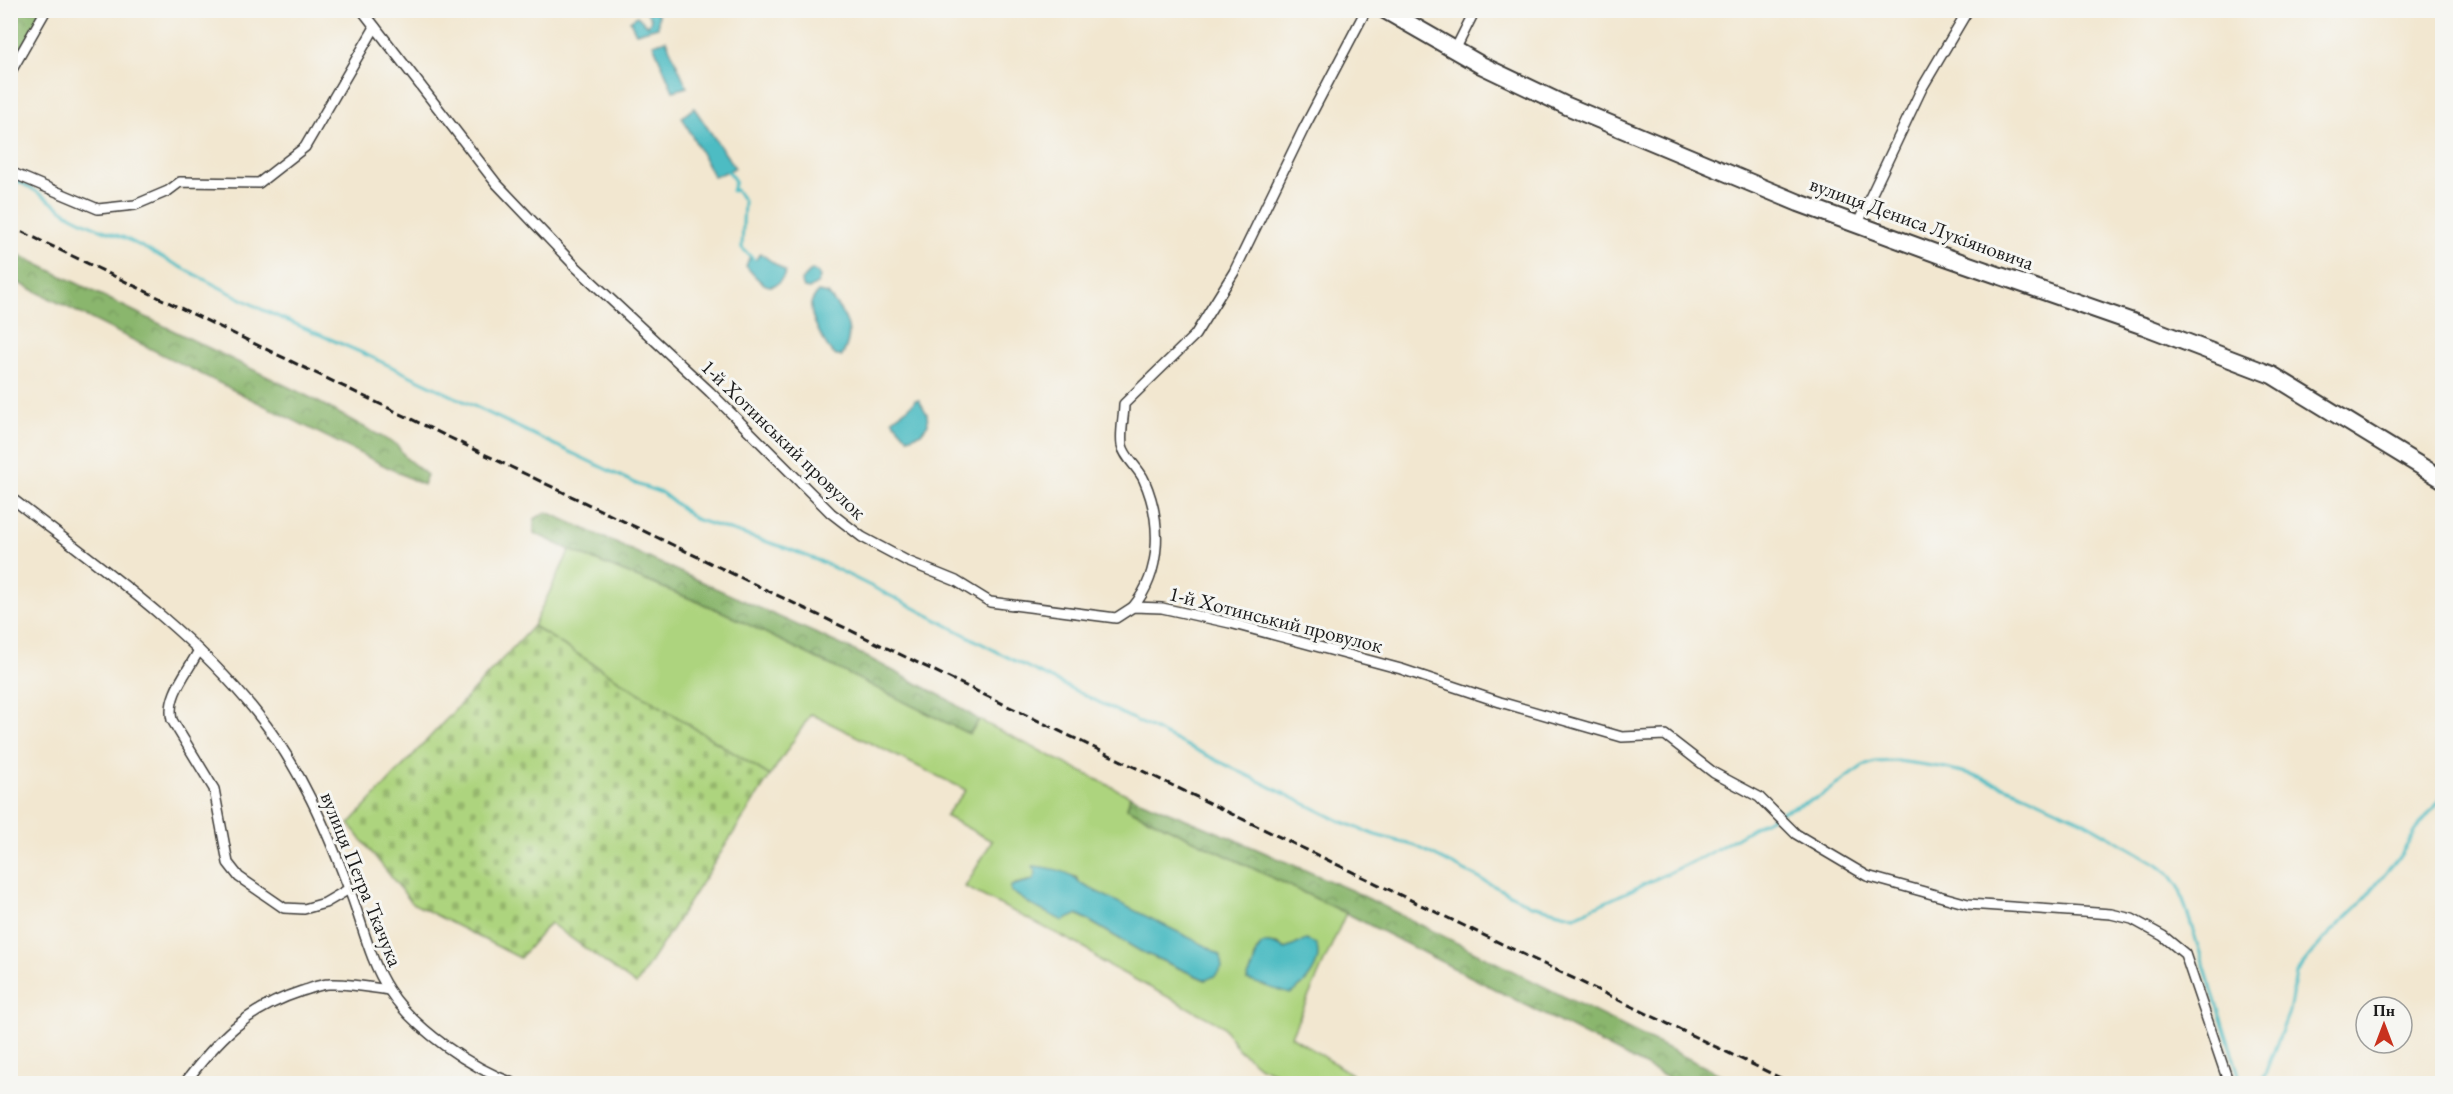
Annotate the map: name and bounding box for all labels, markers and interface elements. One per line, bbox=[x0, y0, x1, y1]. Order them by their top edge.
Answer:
street label: вулиця Дениса Лукіяновича bbox=[1806, 170, 2038, 276]
street label: 1-й Хотинський провулок bbox=[696, 353, 872, 525]
street label: 1-й Хотинський провулок bbox=[1166, 579, 1386, 659]
street label: вулиця Петра Ткачука bbox=[315, 788, 410, 971]
north arrow bbox=[2354, 995, 2414, 1055]
text: Пн bbox=[2373, 1000, 2395, 1021]

